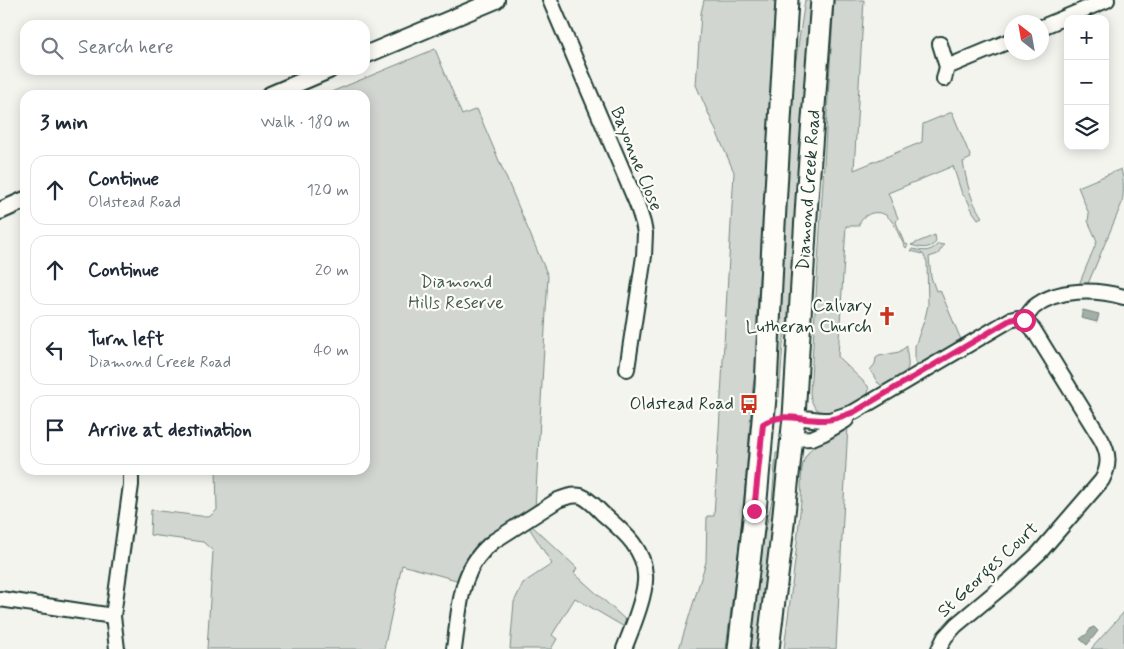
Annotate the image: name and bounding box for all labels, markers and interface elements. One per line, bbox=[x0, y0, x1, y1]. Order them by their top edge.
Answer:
north arrow bbox=[1004, 15, 1049, 60]
map controls bbox=[1064, 15, 1109, 150]
button: + bbox=[1064, 15, 1109, 60]
search box bbox=[20, 20, 370, 75]
icon: search bbox=[38, 34, 66, 62]
text: Search here bbox=[78, 35, 174, 60]
button: − bbox=[1064, 60, 1109, 105]
street label: Bayonne Close bbox=[604, 103, 668, 215]
button: layers bbox=[1064, 105, 1109, 150]
text: 3 min bbox=[40, 109, 88, 137]
street label: Diamond Creek Road bbox=[791, 109, 827, 271]
text: Walk · 180 m bbox=[261, 112, 350, 133]
text: Continue bbox=[88, 167, 159, 192]
icon: ahead bbox=[41, 176, 69, 204]
text: 120 m bbox=[307, 180, 349, 201]
text: Oldstead Road bbox=[88, 192, 181, 213]
icon: ahead bbox=[41, 256, 69, 284]
text: Continue bbox=[88, 258, 159, 283]
text: 20 m bbox=[315, 260, 349, 281]
park label: Diamond Hills Reserve bbox=[408, 270, 504, 315]
place label: Calvary Lutheran Church bbox=[746, 294, 872, 339]
church icon: Calvary Lutheran Church bbox=[876, 305, 898, 327]
route start bbox=[1013, 309, 1036, 332]
text: Turn left bbox=[88, 327, 164, 352]
icon: left bbox=[41, 336, 69, 364]
text: 40 m bbox=[313, 340, 349, 361]
text: Diamond Creek Road bbox=[88, 352, 231, 373]
place label: Oldstead Road bbox=[629, 392, 734, 416]
bus stop icon: Oldstead Road bbox=[738, 393, 760, 415]
icon: arrive bbox=[41, 416, 69, 444]
text: Arrive at destination bbox=[88, 418, 252, 443]
route end bbox=[743, 500, 766, 523]
street label: St Georges Court bbox=[932, 517, 1045, 625]

